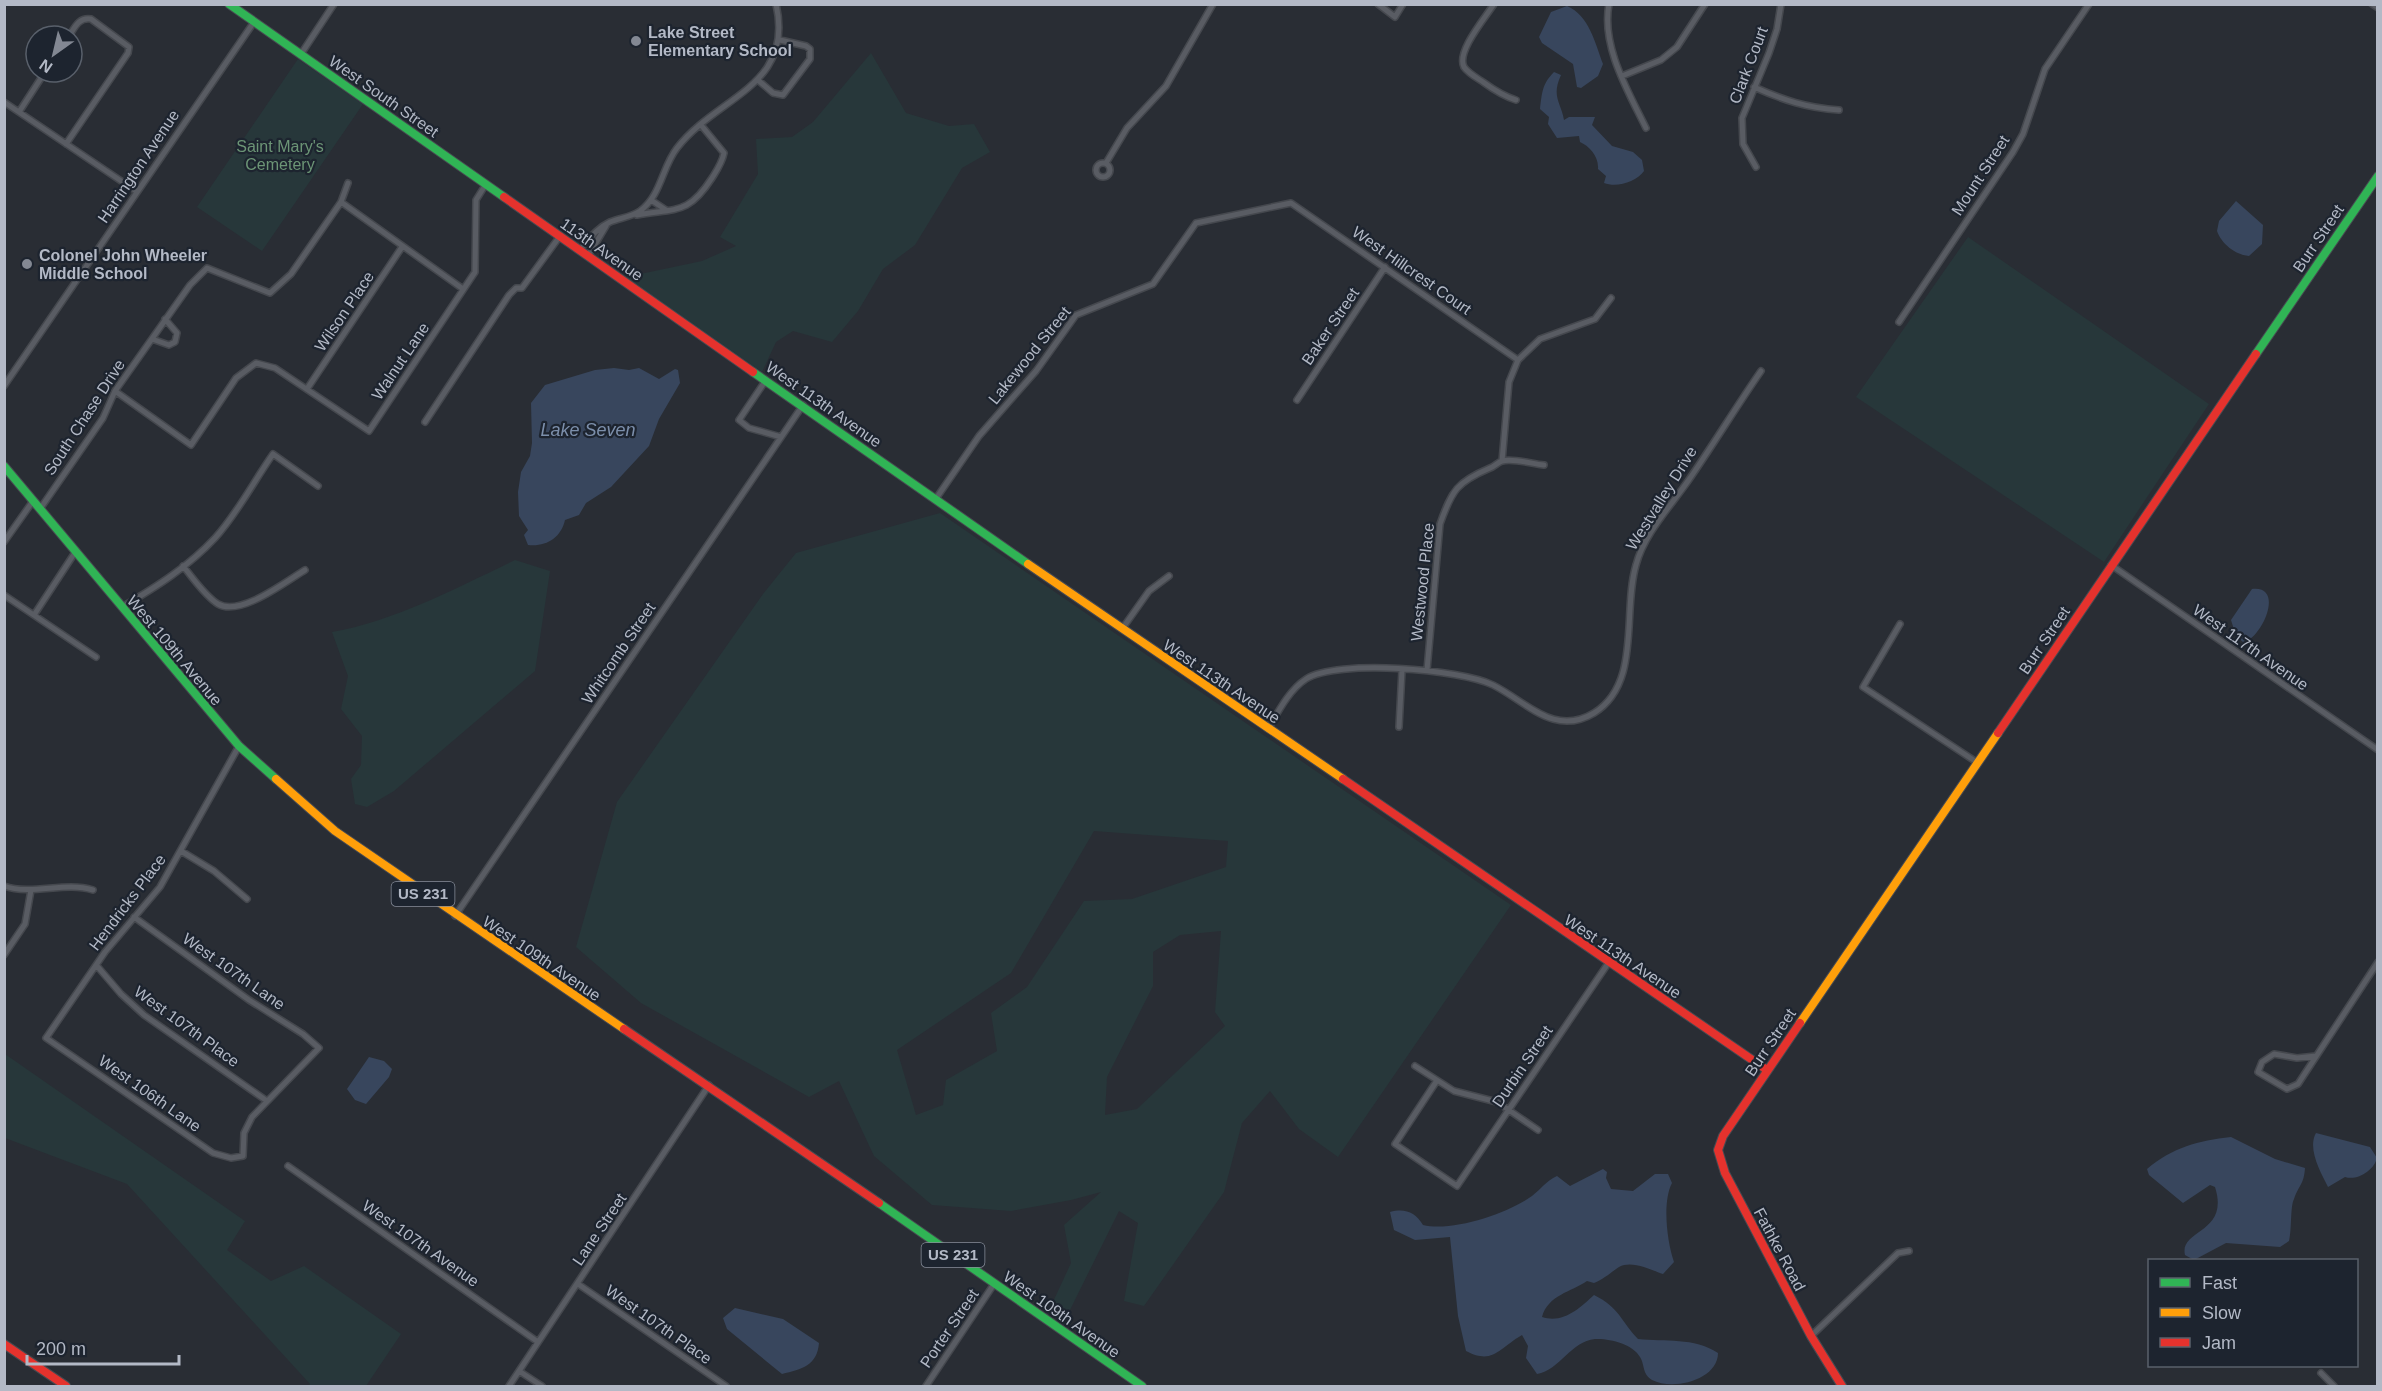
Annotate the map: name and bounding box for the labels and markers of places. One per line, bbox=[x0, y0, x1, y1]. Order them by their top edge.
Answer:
place label: Lake Street Elementary School bbox=[648, 24, 792, 59]
marker: Lake Street Elementary School bbox=[629, 34, 643, 48]
place label: Colonel John Wheeler Middle School bbox=[39, 247, 207, 282]
marker: Colonel John Wheeler Middle School bbox=[20, 257, 34, 271]

